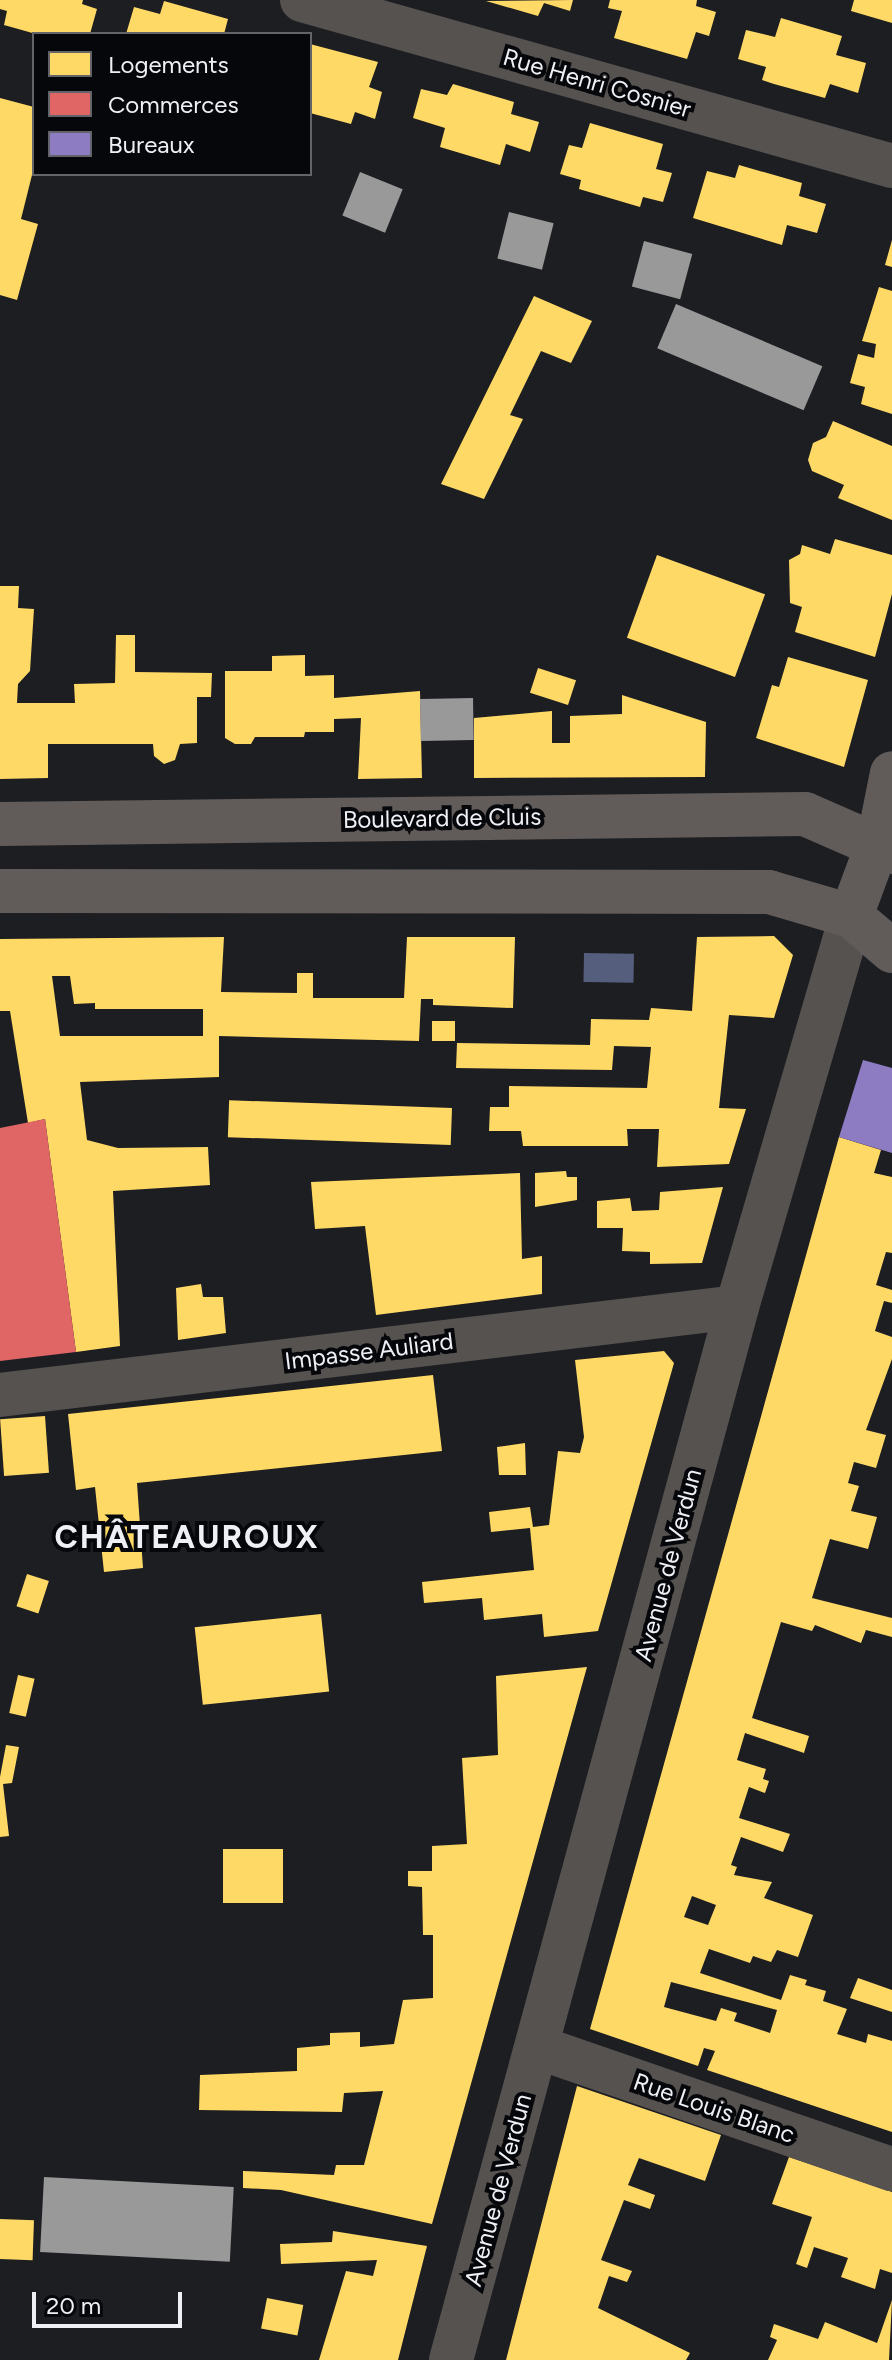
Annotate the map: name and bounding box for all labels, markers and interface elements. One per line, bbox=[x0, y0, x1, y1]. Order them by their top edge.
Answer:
legend bbox=[32, 32, 312, 176]
street label: Rue Henri Cosnier bbox=[500, 42, 694, 124]
text: Logements bbox=[108, 50, 229, 79]
text: Commerces bbox=[108, 90, 239, 119]
text: Bureaux bbox=[108, 130, 194, 159]
street label: Boulevard de Cluis bbox=[343, 802, 541, 834]
street label: Impasse Auliard bbox=[283, 1326, 455, 1376]
street label: Avenue de Verdun bbox=[628, 1466, 708, 1664]
district label: CHÂTEAUROUX bbox=[54, 1518, 320, 1556]
street label: Rue Louis Blanc bbox=[630, 2067, 798, 2149]
street label: Avenue de Verdun bbox=[458, 2091, 538, 2289]
scale bar bbox=[36, 2276, 186, 2326]
text: 20 m bbox=[46, 2291, 101, 2320]

